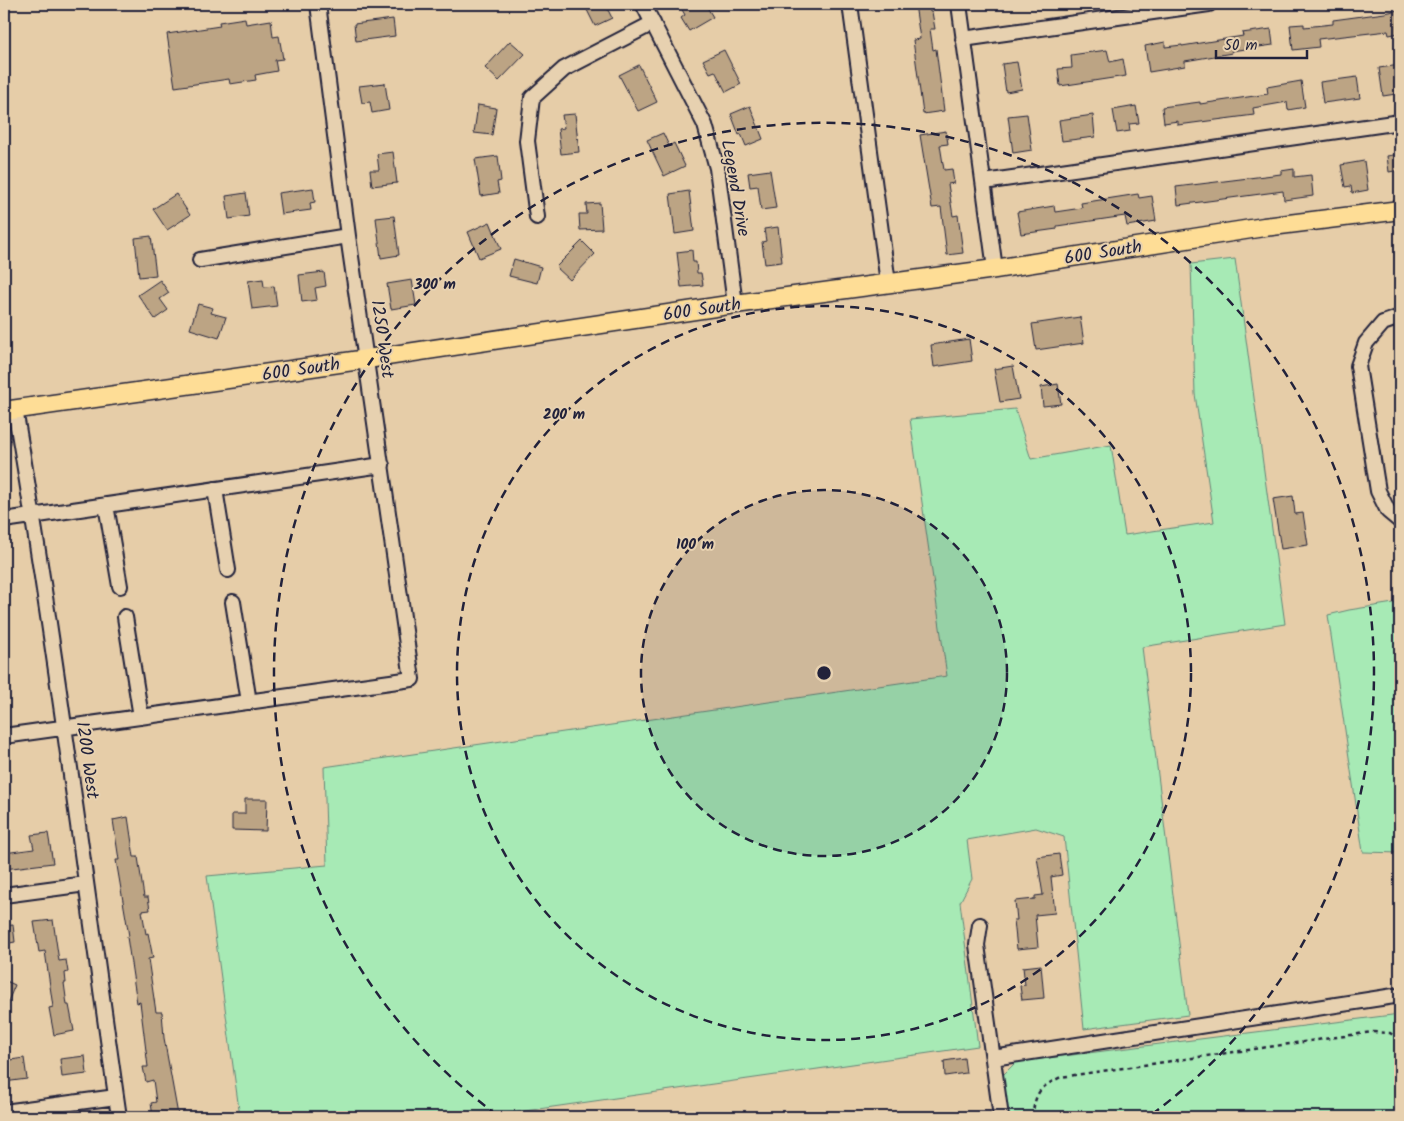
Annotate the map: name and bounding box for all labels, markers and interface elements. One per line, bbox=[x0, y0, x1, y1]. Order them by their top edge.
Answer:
scale bar bbox=[1216, 28, 1308, 60]
text: 50 m bbox=[1224, 34, 1258, 58]
street label: Legend Drive bbox=[712, 138, 757, 239]
street label: 600 South bbox=[1062, 233, 1144, 274]
text: 300 m bbox=[413, 273, 456, 297]
street label: 600 South bbox=[661, 291, 743, 330]
street label: 1250 West bbox=[362, 298, 402, 381]
street label: 600 South bbox=[260, 351, 342, 390]
text: 200 m bbox=[543, 403, 585, 427]
text: 100 m bbox=[676, 533, 714, 557]
centre of rings bbox=[815, 664, 833, 682]
street label: 1200 West bbox=[67, 720, 106, 802]

